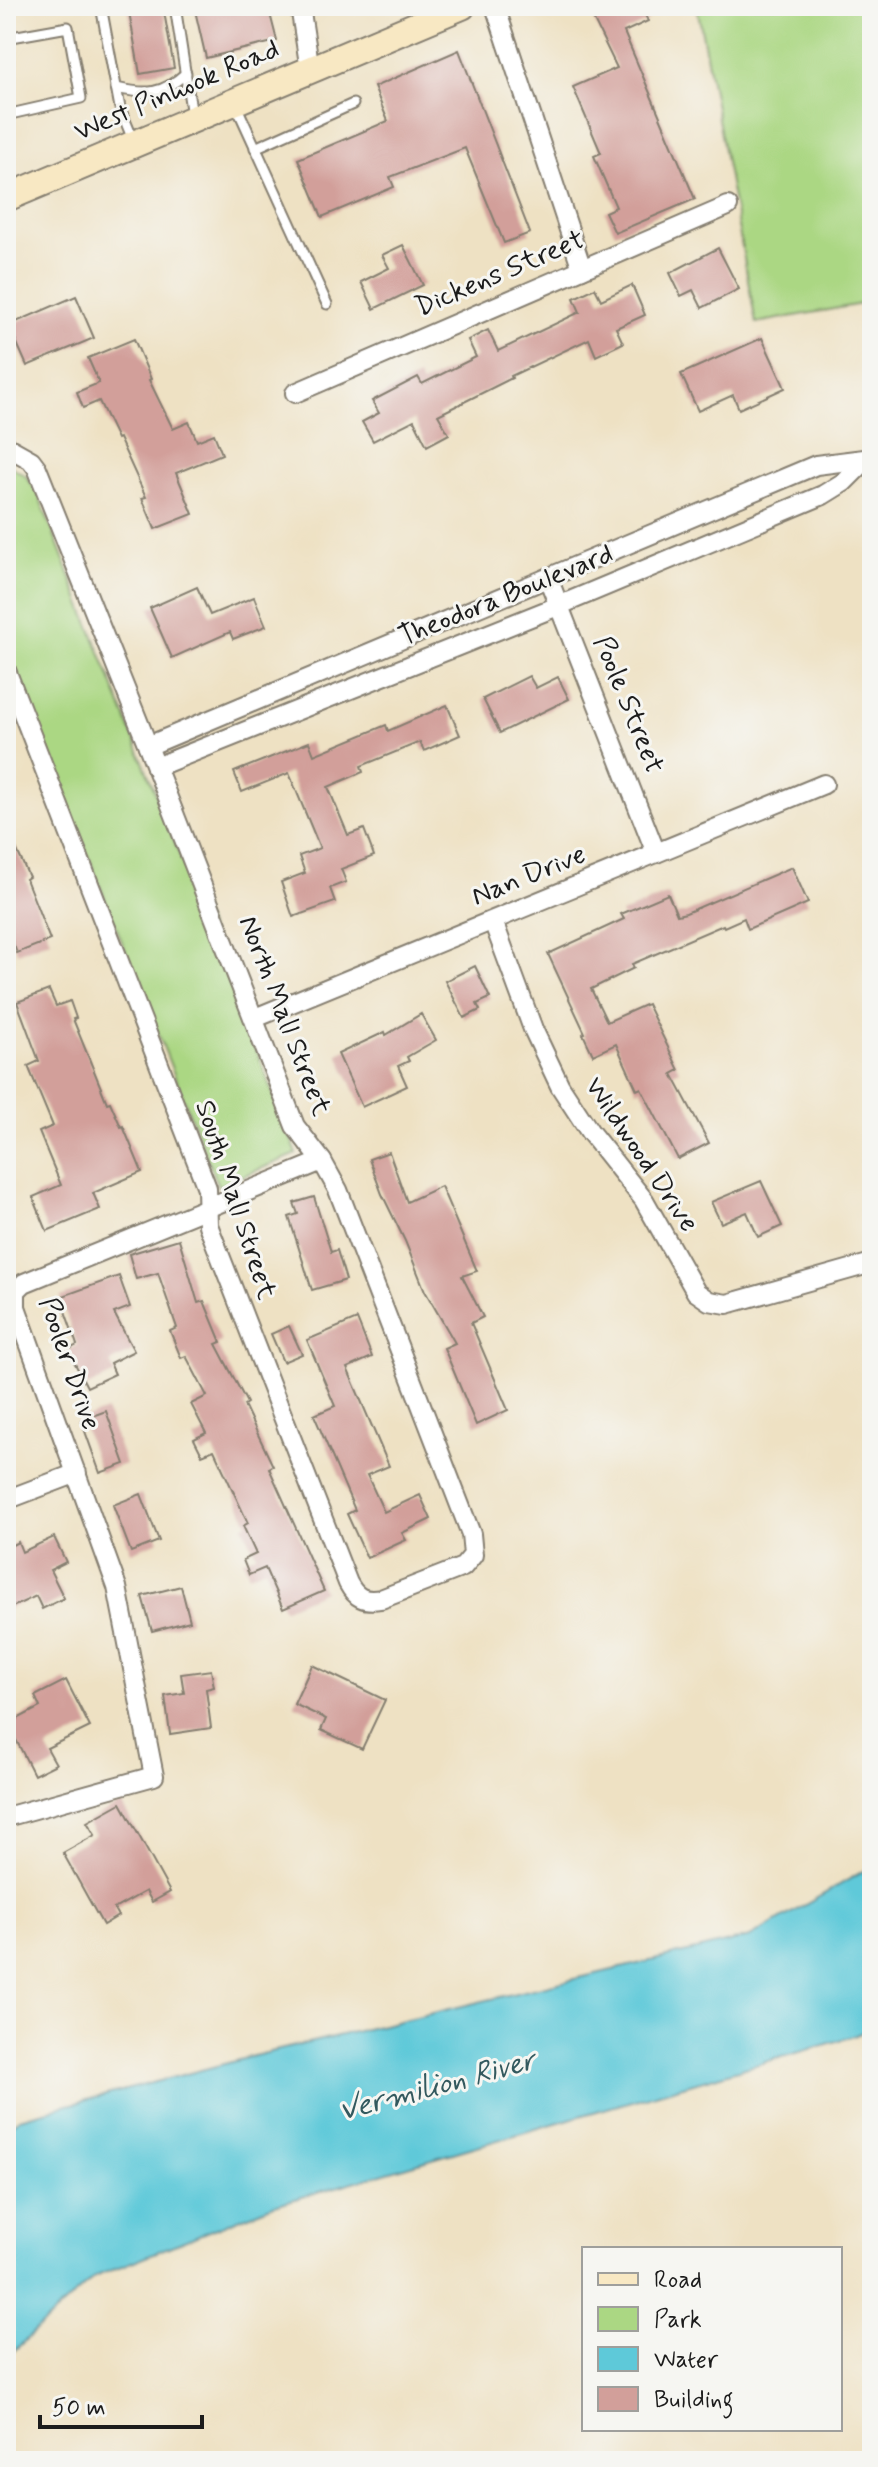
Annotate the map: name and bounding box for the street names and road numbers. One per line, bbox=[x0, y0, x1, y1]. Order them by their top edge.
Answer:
street label: West Pinhook Road bbox=[69, 31, 285, 151]
street label: Dickens Street bbox=[410, 222, 590, 326]
street label: Theodora Boulevard bbox=[393, 536, 619, 656]
street label: Poole Street bbox=[584, 631, 672, 779]
street label: Nan Drive bbox=[466, 836, 592, 916]
street label: North Mall Street bbox=[229, 911, 339, 1122]
street label: Wildwood Drive bbox=[575, 1070, 707, 1240]
street label: South Mall Street bbox=[185, 1096, 285, 1305]
street label: Pooler Drive bbox=[29, 1293, 109, 1435]

